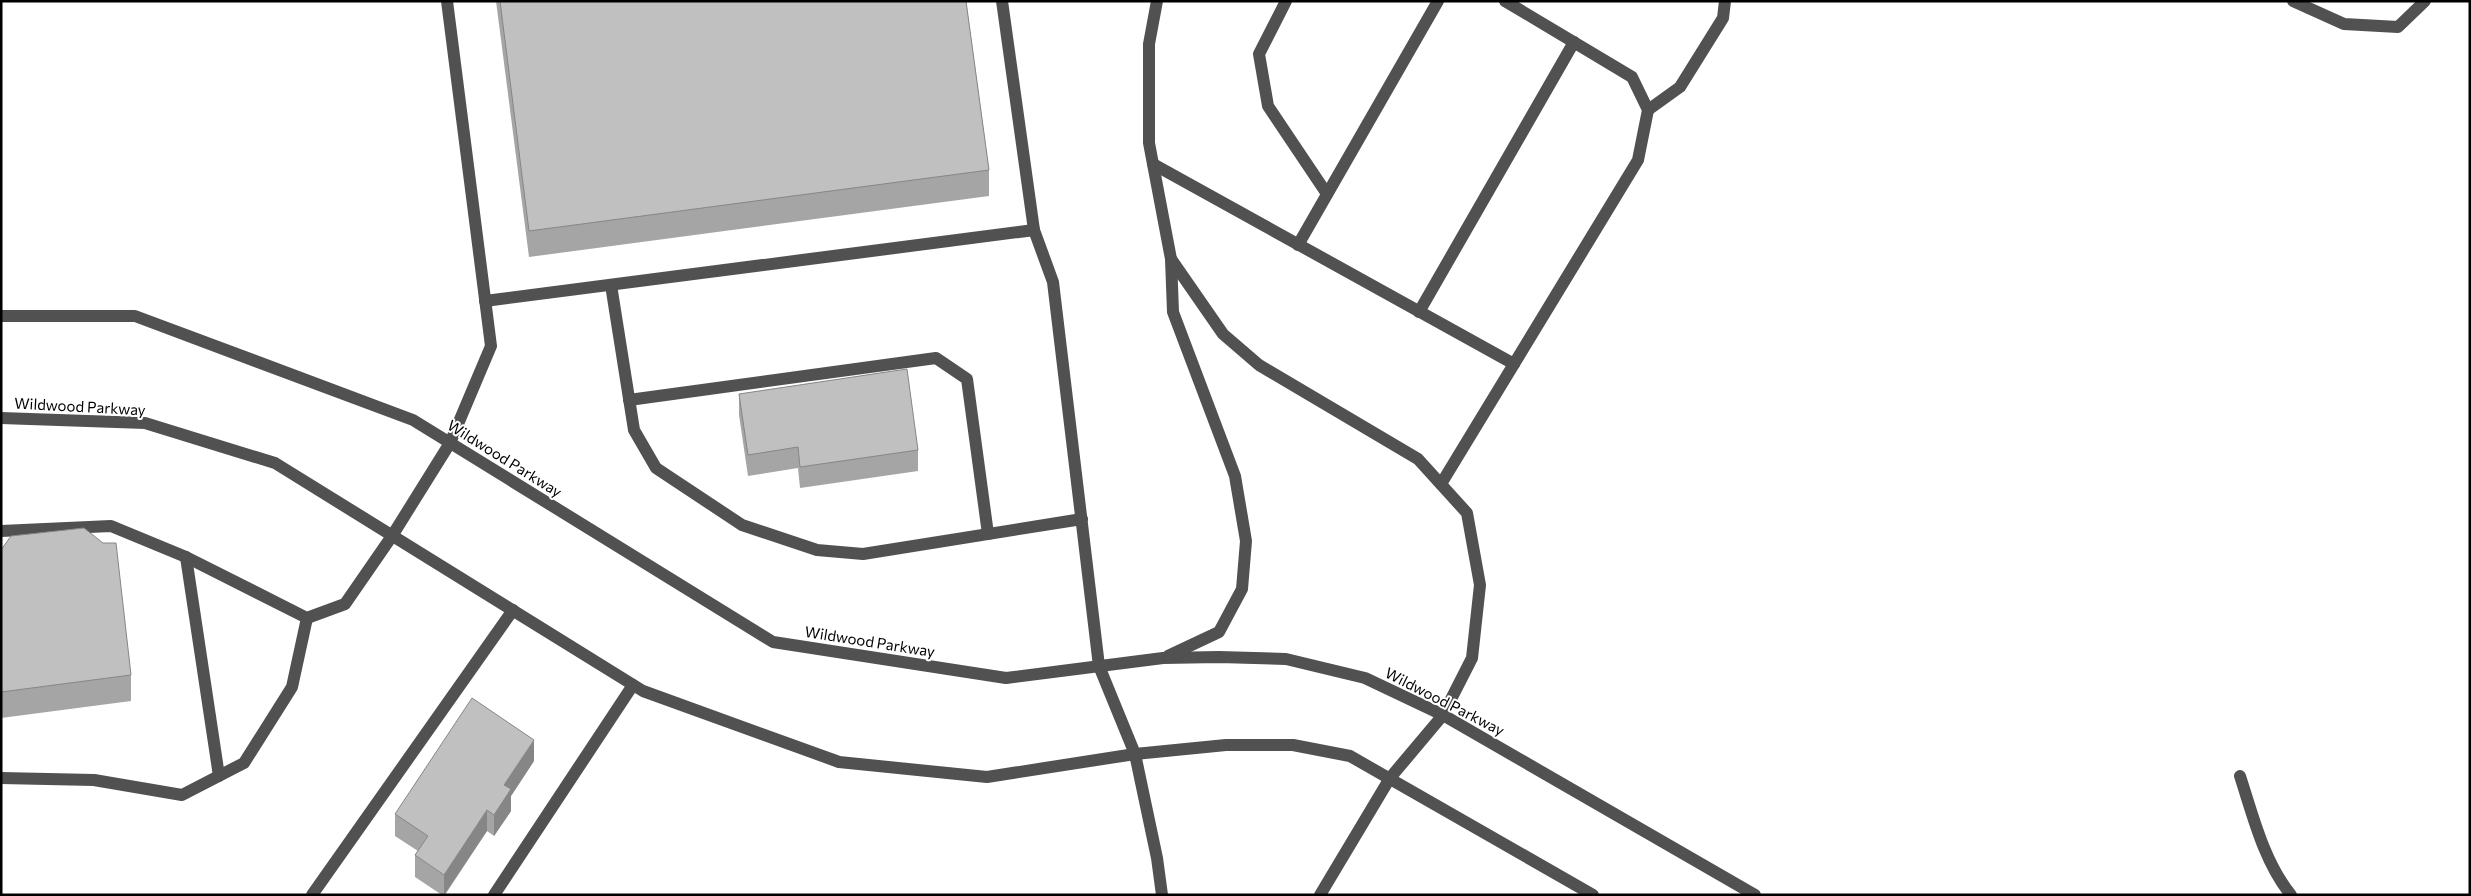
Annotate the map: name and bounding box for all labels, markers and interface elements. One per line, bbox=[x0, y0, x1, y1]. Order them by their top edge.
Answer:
street label: Wildwood Parkway bbox=[14, 394, 146, 418]
street label: Wildwood Parkway bbox=[444, 416, 566, 501]
street label: Wildwood Parkway bbox=[804, 622, 937, 660]
street label: Wildwood Parkway bbox=[1382, 663, 1508, 739]

